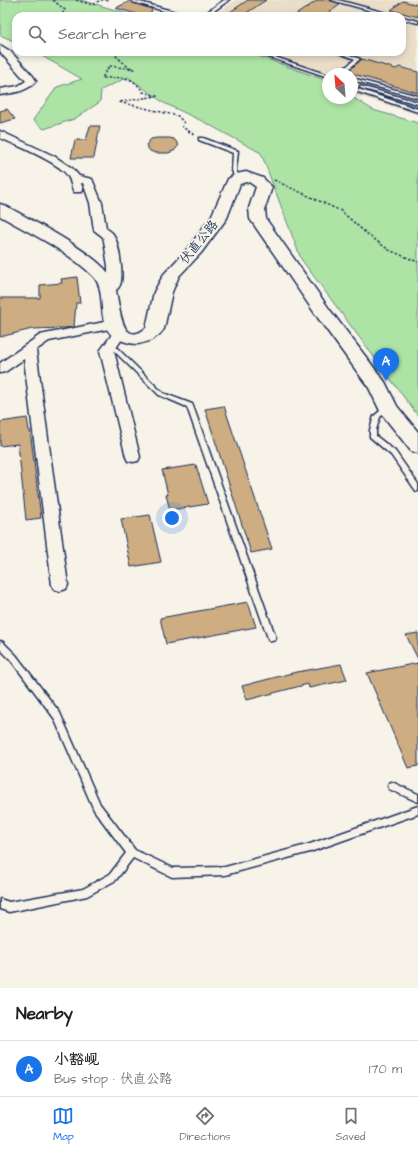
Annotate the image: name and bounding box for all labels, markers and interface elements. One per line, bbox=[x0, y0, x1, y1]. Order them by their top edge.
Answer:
search box bbox=[12, 12, 406, 56]
icon: search bbox=[26, 23, 48, 45]
text: Search here bbox=[58, 24, 147, 45]
north arrow bbox=[322, 68, 358, 104]
street label: 伏直公路 bbox=[176, 216, 222, 268]
pin: A bbox=[373, 348, 399, 381]
your location bbox=[162, 508, 182, 528]
text: Nearby bbox=[16, 1002, 73, 1026]
text: 小豁岘 bbox=[54, 1049, 99, 1070]
text: A bbox=[25, 1060, 33, 1078]
text: 170 m bbox=[369, 1060, 402, 1078]
text: Bus stop · 伏直公路 bbox=[54, 1070, 172, 1088]
tab: Map bbox=[52, 1105, 74, 1144]
tab: Directions bbox=[179, 1105, 231, 1144]
tab: Saved bbox=[336, 1105, 366, 1144]

